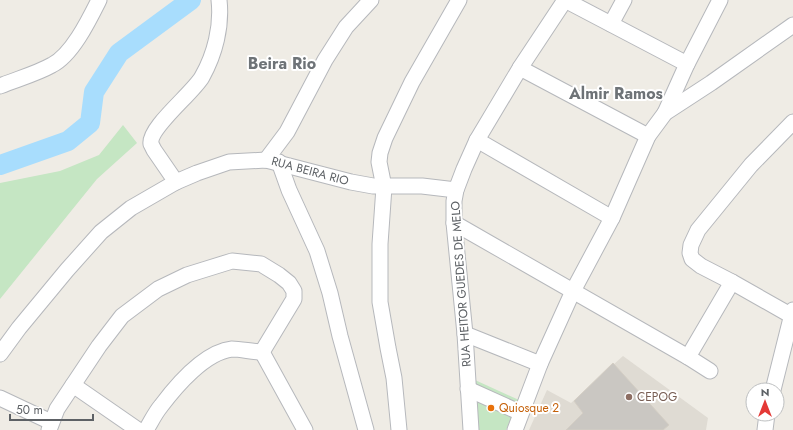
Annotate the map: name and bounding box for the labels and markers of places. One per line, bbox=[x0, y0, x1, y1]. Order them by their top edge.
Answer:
place label: CEPOG bbox=[637, 388, 677, 406]
marker: CEPOG bbox=[624, 392, 634, 402]
place label: Quiosque 2 bbox=[499, 399, 559, 417]
marker: Quiosque 2 bbox=[486, 403, 496, 413]

